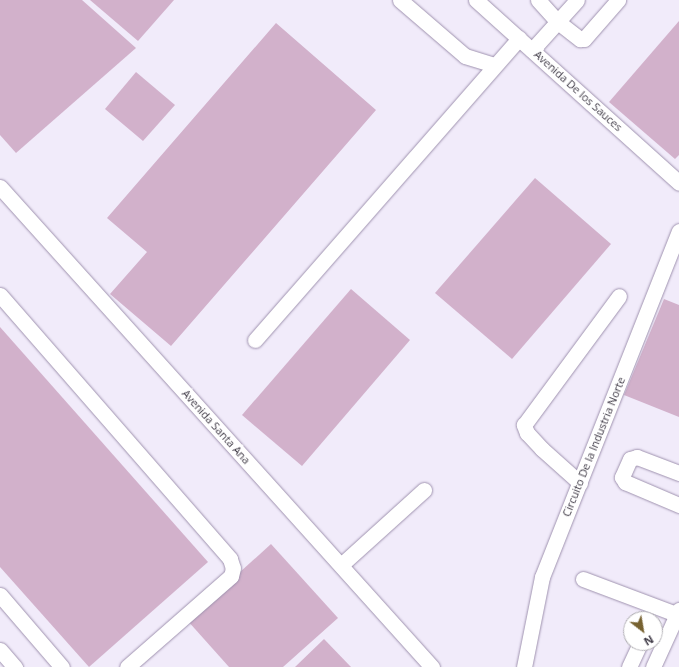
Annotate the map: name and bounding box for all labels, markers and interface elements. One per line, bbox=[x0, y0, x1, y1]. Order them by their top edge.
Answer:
street label: Avenida De los Sauces bbox=[531, 48, 625, 134]
street label: Circuito De la Industria Norte bbox=[560, 375, 628, 519]
street label: Avenida Santa Ana bbox=[179, 387, 253, 467]
north arrow bbox=[623, 611, 663, 651]
text: N bbox=[641, 632, 657, 650]

